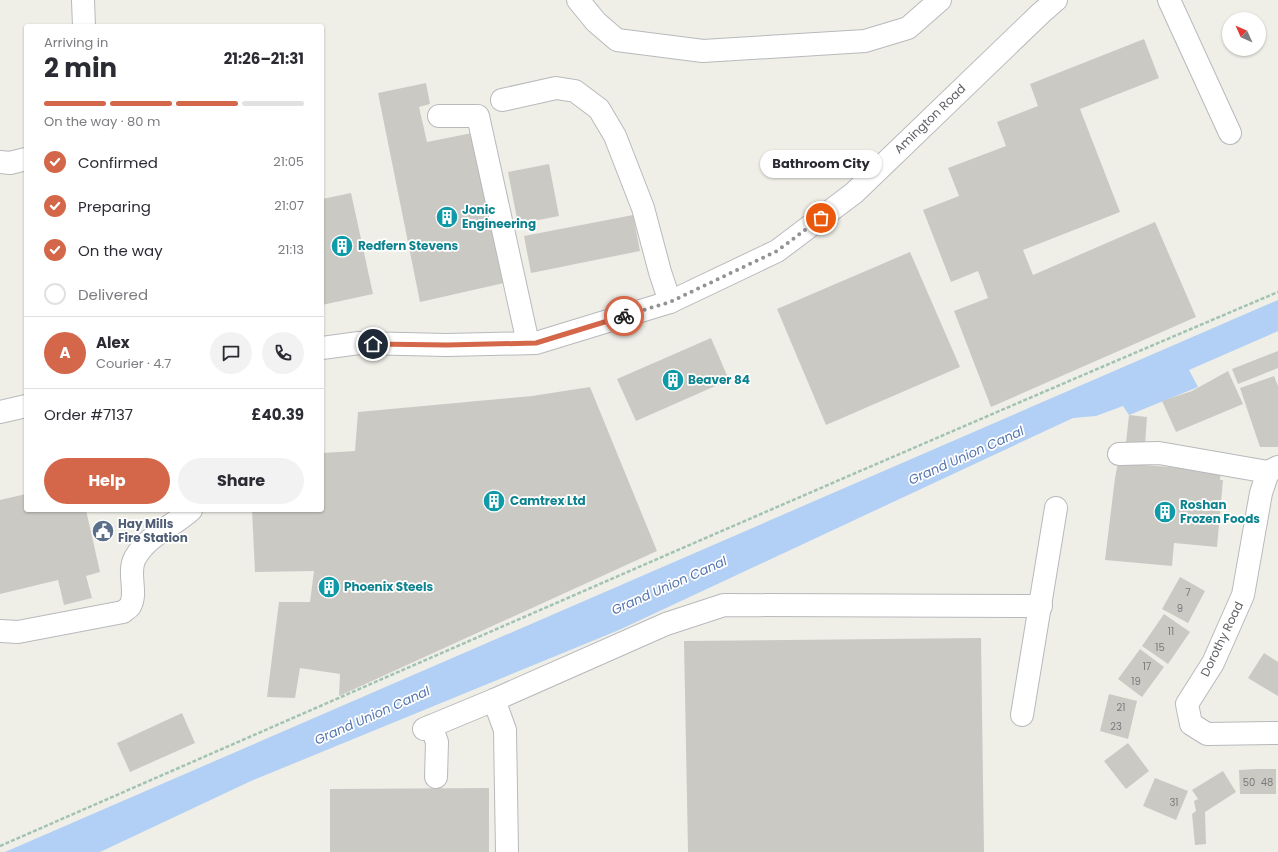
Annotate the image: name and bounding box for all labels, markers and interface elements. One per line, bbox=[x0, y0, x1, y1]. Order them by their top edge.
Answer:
north arrow bbox=[1222, 12, 1266, 56]
map controls bbox=[1222, 12, 1266, 56]
text: Arriving in bbox=[44, 33, 108, 52]
text: 21:26–21:31 bbox=[224, 48, 304, 69]
text: 2 min bbox=[44, 50, 117, 86]
street label: Amington Road bbox=[890, 80, 969, 157]
text: On the way · 80 m bbox=[44, 112, 160, 131]
callout: Bathroom City bbox=[760, 150, 882, 178]
icon: check bbox=[44, 151, 66, 173]
text: Confirmed bbox=[78, 152, 158, 173]
text: 21:05 bbox=[273, 152, 304, 171]
text: Bathroom City bbox=[772, 154, 870, 173]
icon: check bbox=[44, 195, 66, 217]
text: Preparing bbox=[78, 196, 151, 217]
text: 21:07 bbox=[274, 196, 304, 215]
place label: Jonic Engineering bbox=[462, 201, 536, 232]
pin bbox=[804, 201, 838, 235]
building icon: Jonic Engineering bbox=[434, 204, 460, 230]
icon: bag bbox=[810, 207, 832, 229]
building icon: Redfern Stevens bbox=[329, 233, 355, 259]
place label: Redfern Stevens bbox=[358, 237, 458, 254]
icon: check bbox=[44, 239, 66, 261]
text: On the way bbox=[78, 240, 163, 261]
text: 21:13 bbox=[278, 240, 304, 259]
text: Delivered bbox=[78, 284, 148, 305]
courier bbox=[604, 296, 644, 336]
icon: bike bbox=[613, 305, 635, 327]
pin bbox=[356, 327, 390, 361]
text: Alex bbox=[96, 332, 130, 353]
button: chat bbox=[210, 332, 252, 374]
button: phone bbox=[262, 332, 304, 374]
icon: home bbox=[362, 333, 384, 355]
text: A bbox=[59, 342, 71, 363]
text: Courier · 4.7 bbox=[96, 354, 171, 373]
building icon: Beaver 84 bbox=[660, 367, 686, 393]
place label: Beaver 84 bbox=[688, 371, 750, 388]
text: Order #7137 bbox=[44, 404, 133, 425]
text: £40.39 bbox=[252, 404, 304, 425]
water label: Grand Union Canal bbox=[905, 421, 1028, 489]
button: Help bbox=[44, 458, 170, 504]
button: Share bbox=[178, 458, 304, 504]
building icon: Camtrex Ltd bbox=[481, 488, 507, 514]
place label: Camtrex Ltd bbox=[510, 492, 586, 509]
place label: Roshan Frozen Foods bbox=[1180, 496, 1260, 527]
building icon: Roshan Frozen Foods bbox=[1152, 499, 1178, 525]
place label: Hay Mills Fire Station bbox=[118, 515, 188, 546]
public building icon: Hay Mills Fire Station bbox=[90, 518, 116, 544]
water label: Grand Union Canal bbox=[608, 551, 731, 619]
building icon: Phoenix Steels bbox=[316, 574, 342, 600]
place label: Phoenix Steels bbox=[344, 578, 433, 595]
house number: 7 bbox=[1185, 585, 1191, 600]
street label: Dorothy Road bbox=[1196, 598, 1247, 679]
house number: 9 bbox=[1177, 601, 1183, 616]
house number: 11 bbox=[1168, 624, 1174, 639]
house number: 15 bbox=[1155, 640, 1165, 655]
house number: 17 bbox=[1143, 659, 1152, 674]
house number: 19 bbox=[1131, 674, 1141, 689]
water label: Grand Union Canal bbox=[311, 681, 434, 749]
house number: 21 bbox=[1117, 700, 1125, 715]
house number: 23 bbox=[1110, 719, 1122, 734]
house number: 50 bbox=[1243, 775, 1255, 790]
house number: 48 bbox=[1261, 775, 1273, 790]
house number: 31 bbox=[1169, 795, 1179, 810]

